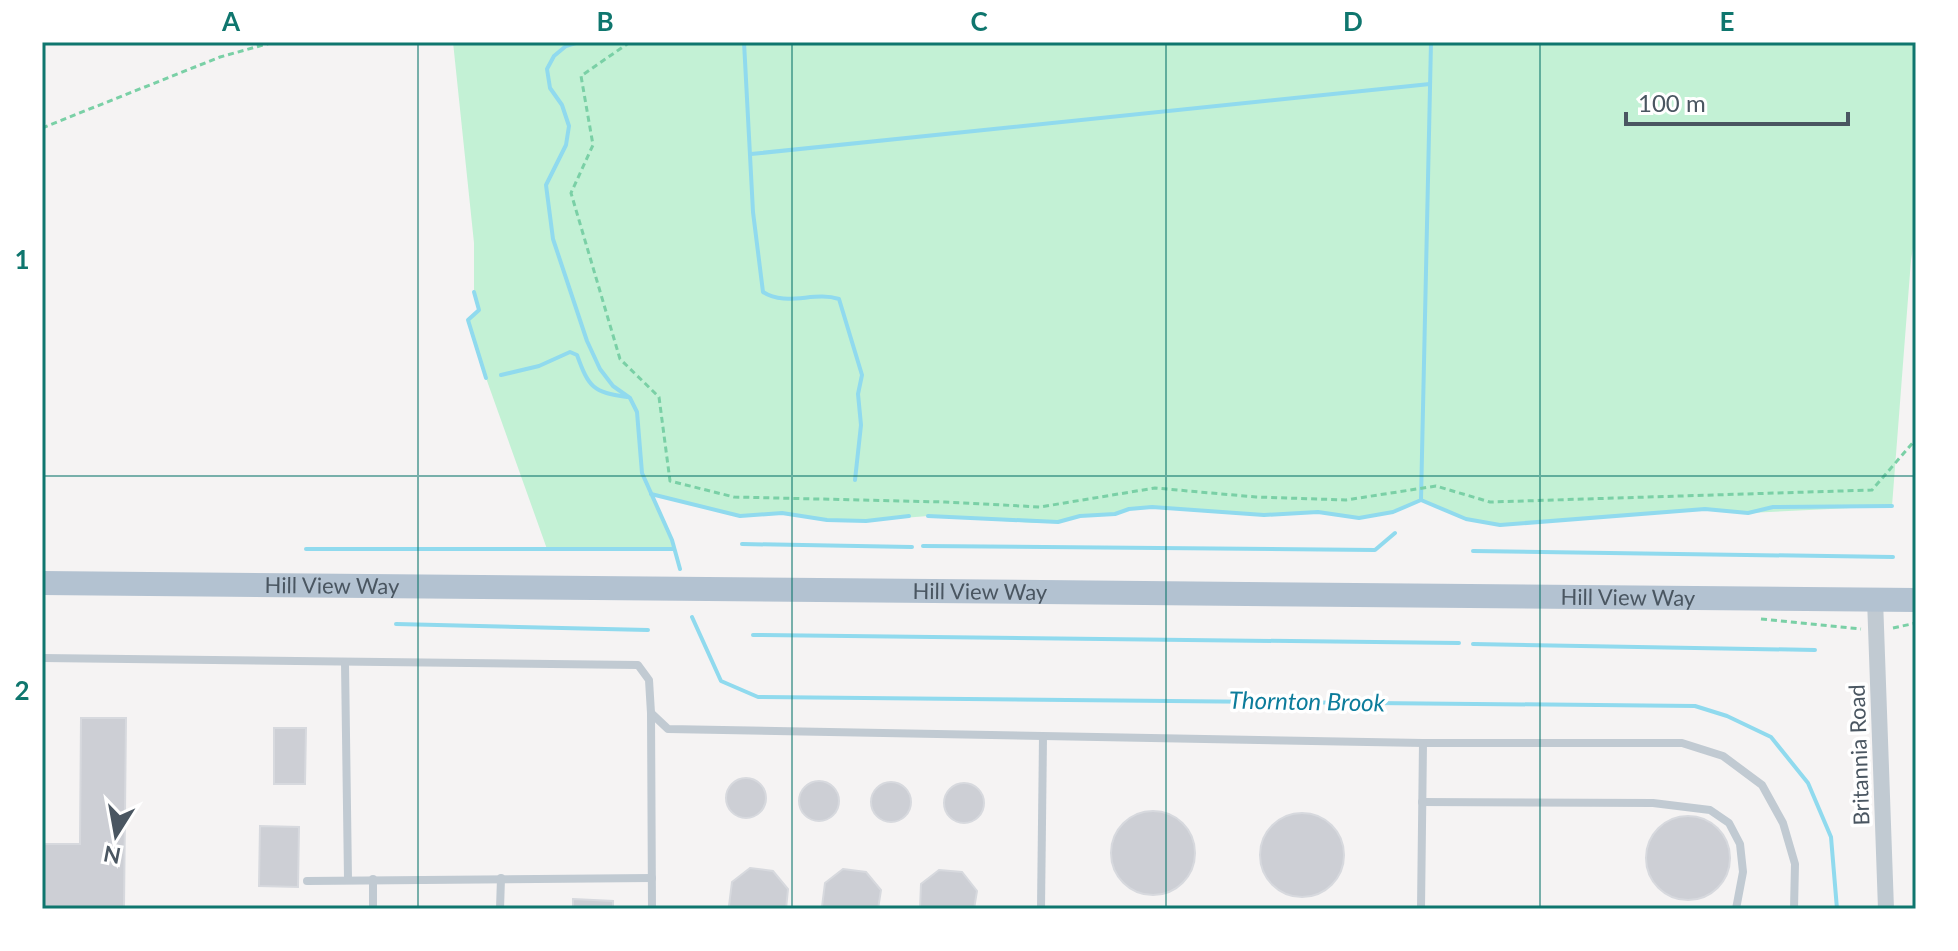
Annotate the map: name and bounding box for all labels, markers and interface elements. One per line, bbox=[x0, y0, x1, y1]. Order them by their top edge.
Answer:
text: A bbox=[221, 5, 241, 37]
text: B bbox=[596, 5, 614, 37]
text: C bbox=[970, 5, 988, 37]
text: D bbox=[1343, 5, 1363, 37]
text: E bbox=[1720, 5, 1734, 37]
scale bar bbox=[1626, 76, 1848, 126]
text: 100 m bbox=[1638, 88, 1706, 117]
text: 1 bbox=[14, 243, 30, 275]
street label: Hill View Way bbox=[265, 571, 400, 599]
street label: Hill View Way bbox=[913, 577, 1048, 605]
street label: Hill View Way bbox=[1561, 583, 1696, 611]
text: 2 bbox=[14, 674, 30, 706]
street label: Britannia Road bbox=[1843, 684, 1874, 826]
water label: Thornton Brook bbox=[1229, 685, 1386, 716]
north arrow bbox=[76, 795, 156, 875]
text: N bbox=[101, 840, 123, 870]

